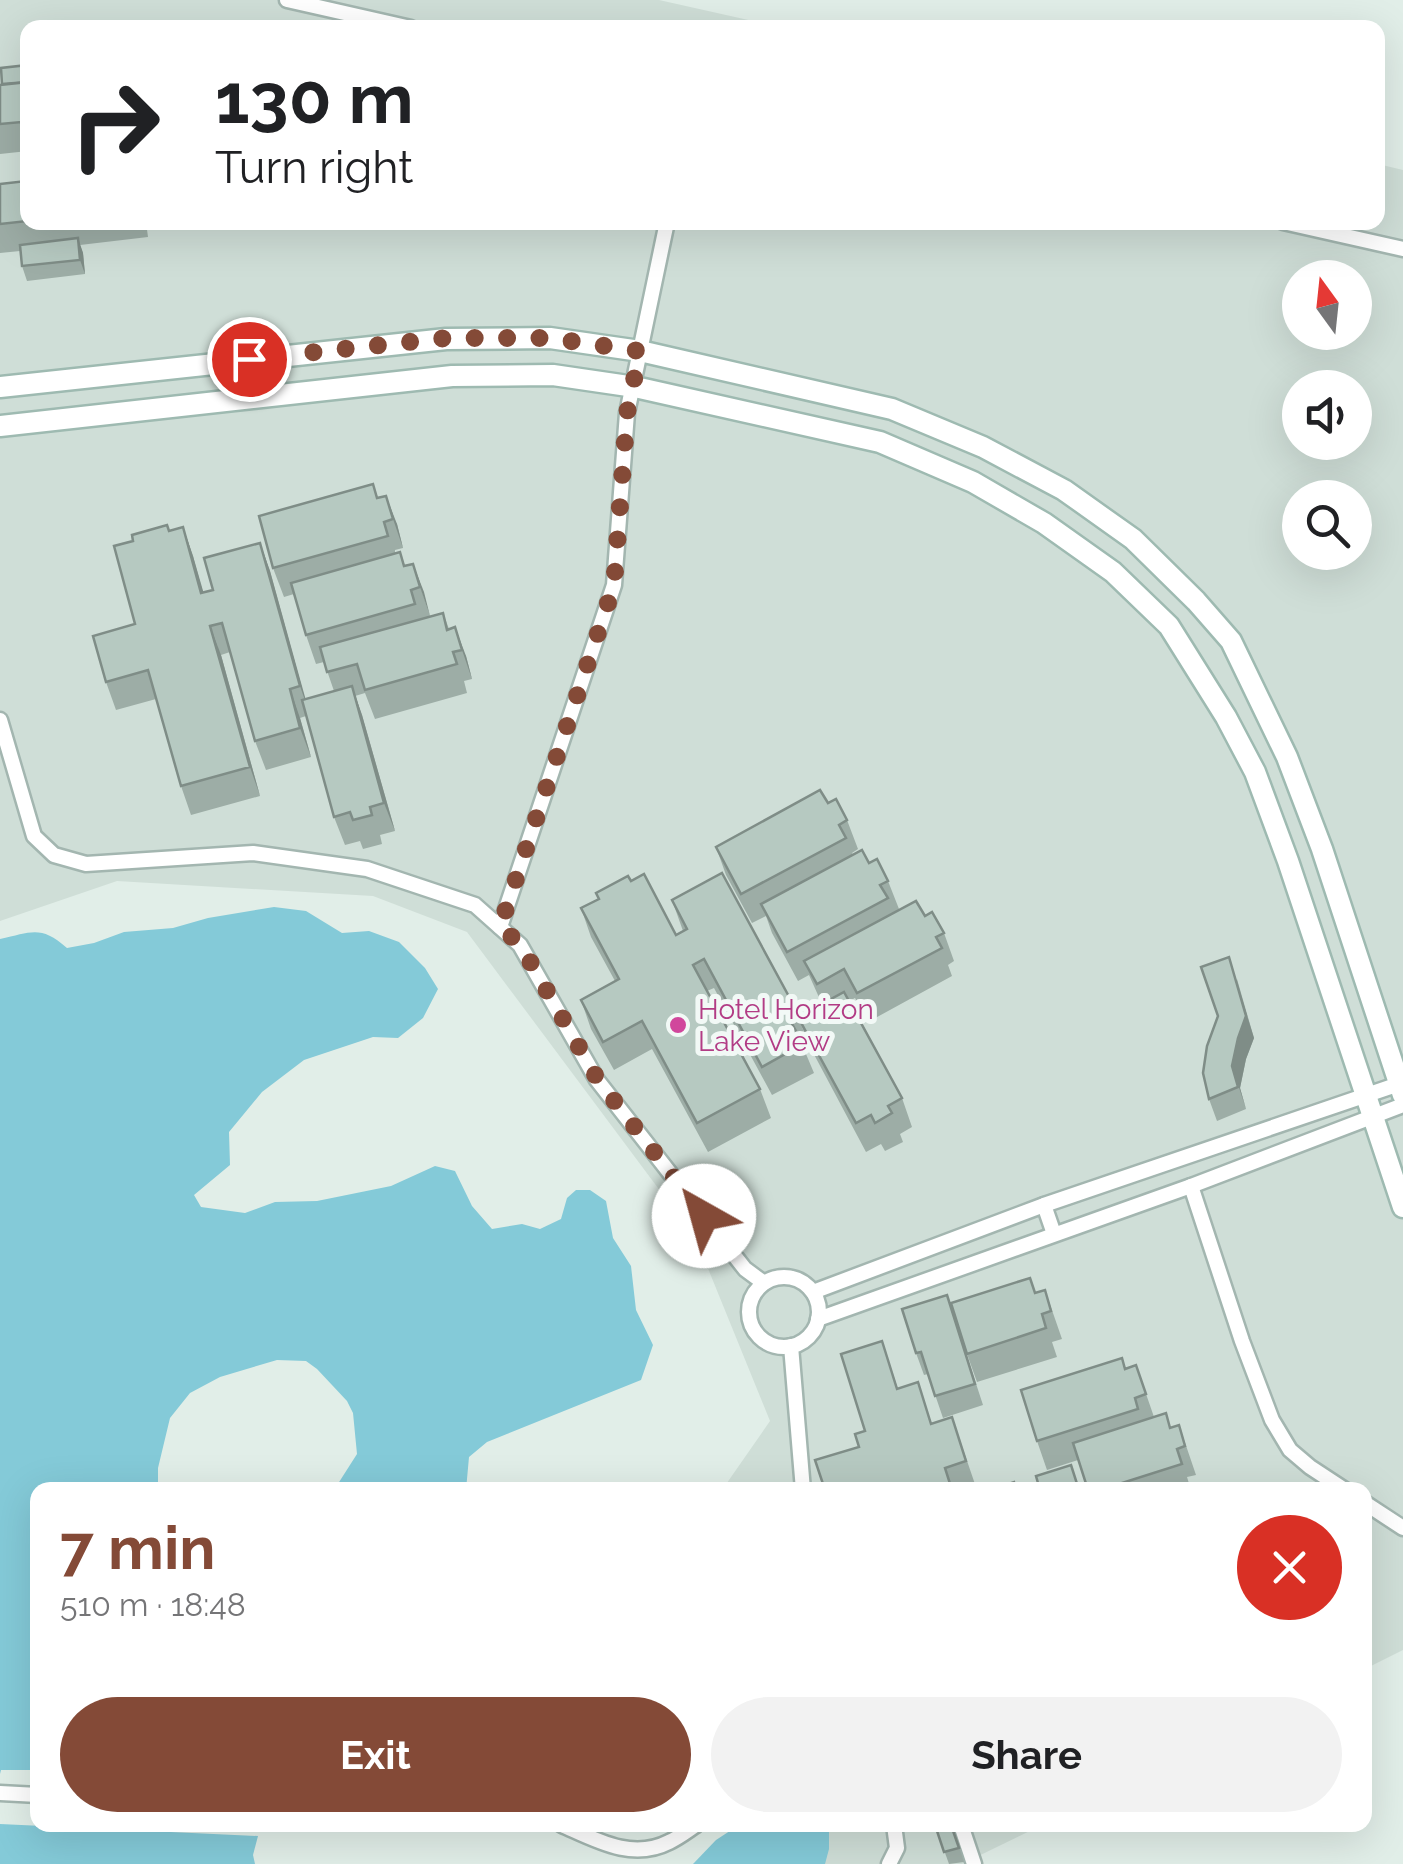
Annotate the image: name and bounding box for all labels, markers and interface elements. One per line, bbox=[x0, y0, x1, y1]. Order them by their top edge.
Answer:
text: 130 m bbox=[215, 57, 414, 139]
icon: right bbox=[50, 60, 180, 190]
text: Turn right bbox=[215, 141, 413, 194]
north arrow bbox=[1282, 260, 1372, 350]
map controls bbox=[1282, 260, 1372, 570]
pin bbox=[207, 317, 292, 402]
icon: arrive bbox=[222, 332, 277, 387]
button: sound bbox=[1282, 370, 1372, 460]
button: search bbox=[1282, 480, 1372, 570]
place label: Hotel Horizon Lake View bbox=[698, 993, 874, 1058]
marker: Hotel Horizon Lake View bbox=[667, 1014, 689, 1036]
position arrow bbox=[652, 1164, 756, 1268]
text: 7 min bbox=[60, 1513, 215, 1583]
button: close bbox=[1237, 1515, 1342, 1620]
text: 510 m · 18:48 bbox=[60, 1586, 246, 1623]
button: Exit bbox=[60, 1697, 691, 1812]
button: Share bbox=[711, 1697, 1342, 1812]

